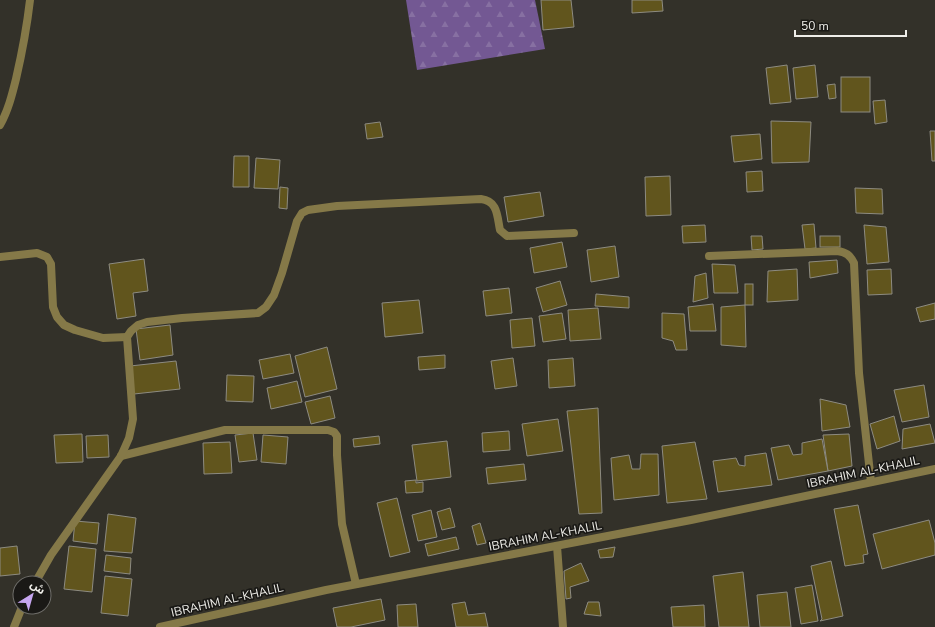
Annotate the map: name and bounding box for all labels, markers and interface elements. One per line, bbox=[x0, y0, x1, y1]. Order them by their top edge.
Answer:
scale bar bbox=[795, 12, 906, 38]
text: 50 m bbox=[801, 18, 829, 34]
street label: IBRAHIM AL-KHALIL bbox=[805, 452, 921, 492]
street label: IBRAHIM AL-KHALIL bbox=[487, 517, 603, 555]
north arrow bbox=[12, 575, 52, 615]
text: ش bbox=[27, 577, 48, 598]
street label: IBRAHIM AL-KHALIL bbox=[169, 579, 285, 621]

